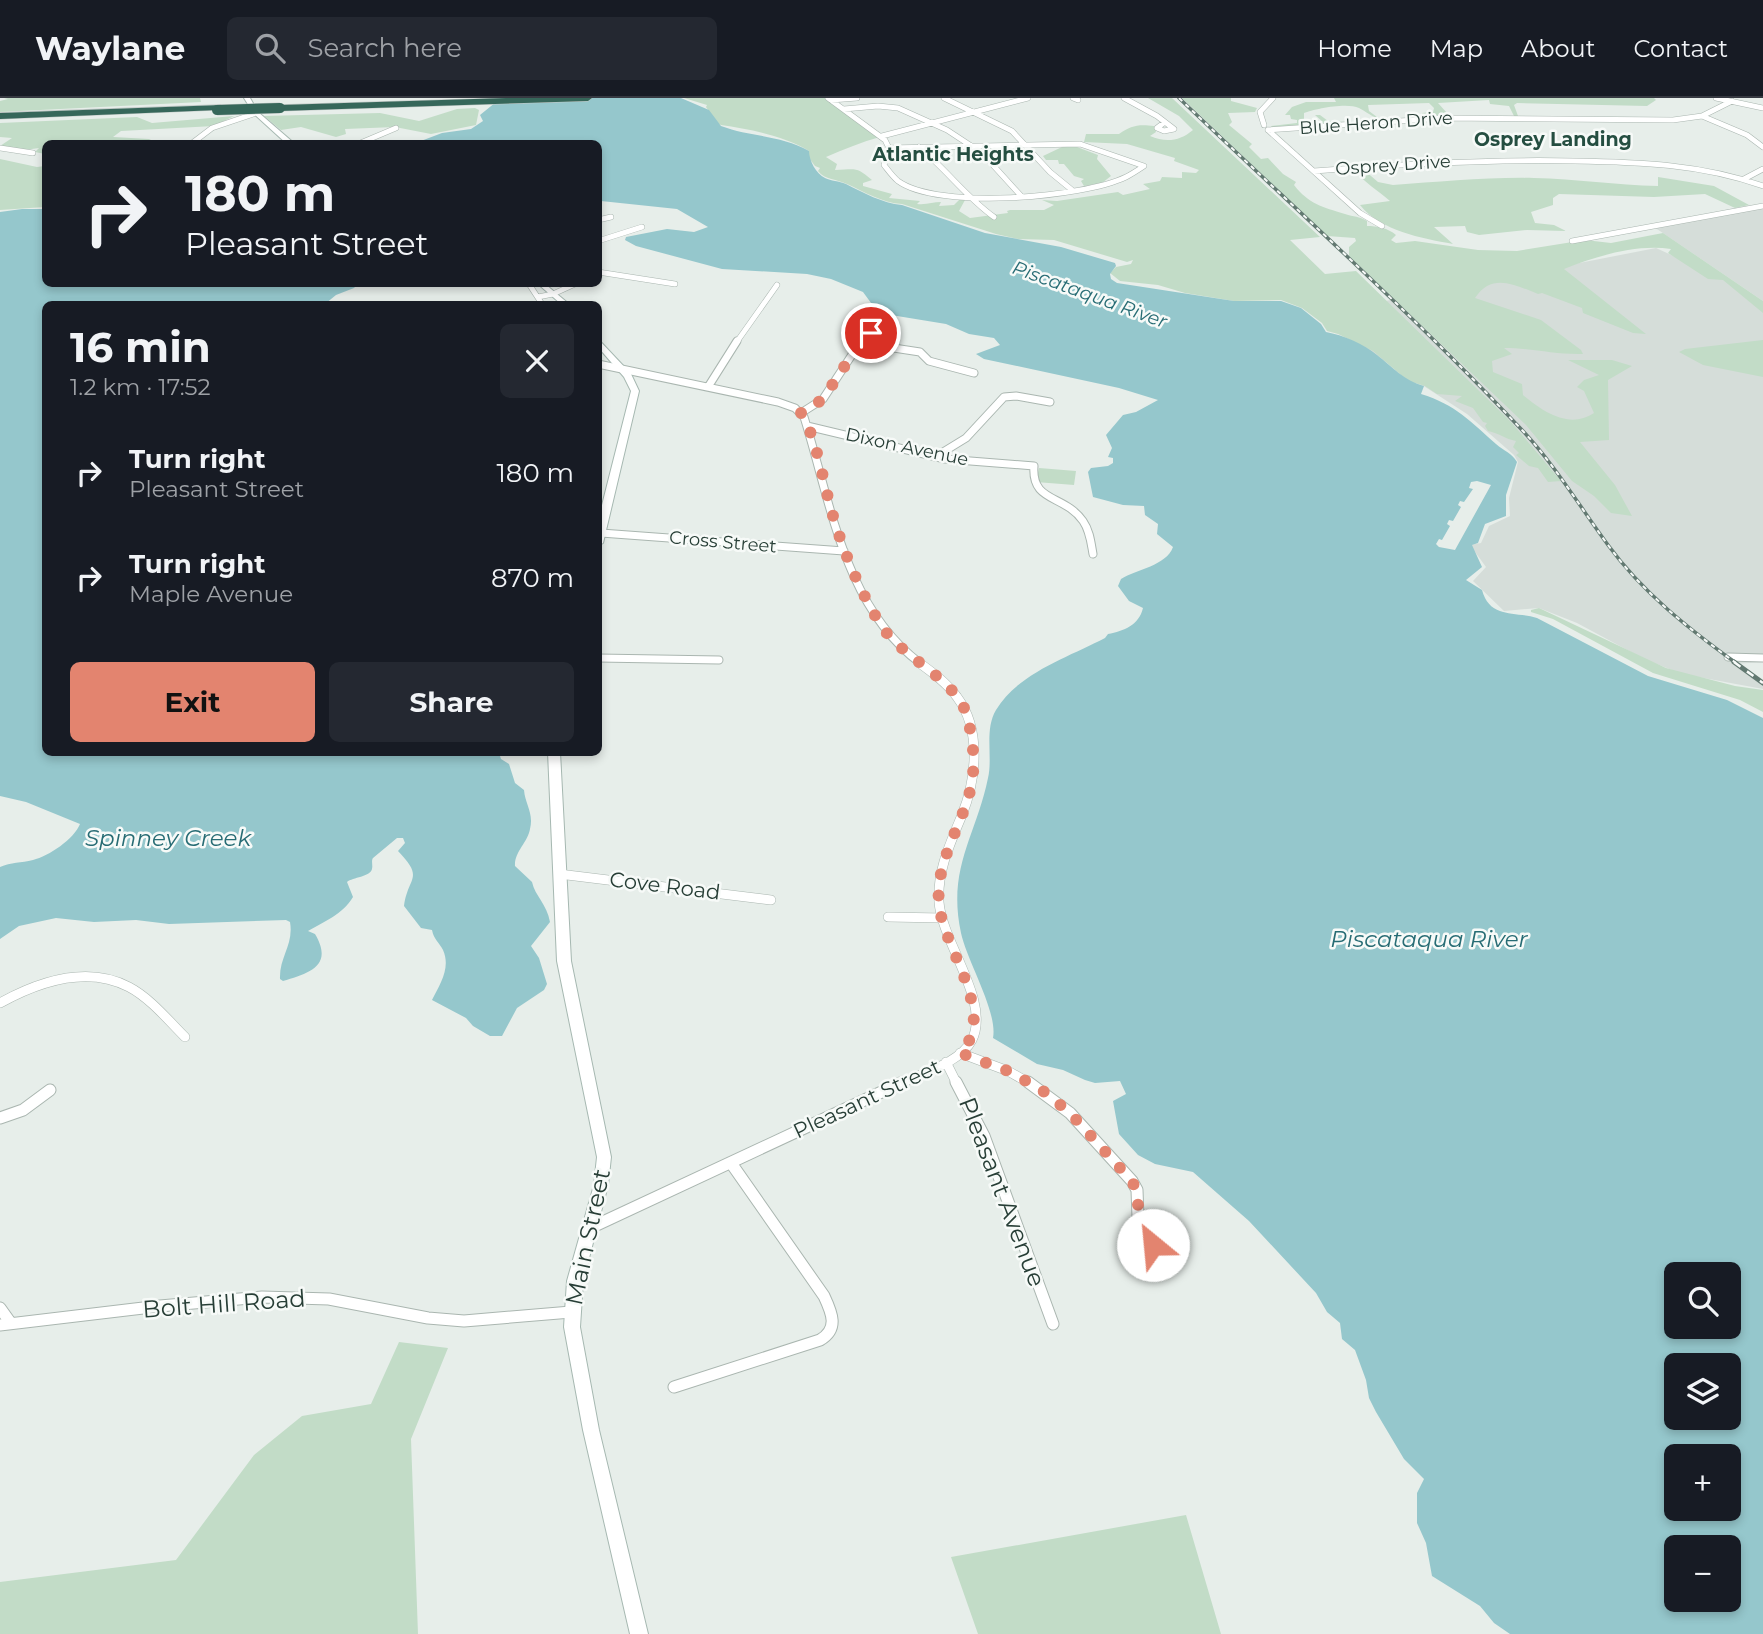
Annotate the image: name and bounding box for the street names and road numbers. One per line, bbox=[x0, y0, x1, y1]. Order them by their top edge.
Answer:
street label: Blue Heron Drive bbox=[1298, 107, 1454, 139]
street label: Osprey Drive bbox=[1335, 150, 1451, 180]
street label: Dixon Avenue bbox=[844, 423, 971, 471]
street label: Cross Street bbox=[668, 526, 778, 558]
street label: Cove Road bbox=[608, 866, 722, 905]
street label: Pleasant Street bbox=[789, 1053, 945, 1144]
street label: Pleasant Avenue bbox=[953, 1093, 1052, 1291]
street label: Main Street bbox=[559, 1166, 616, 1308]
street label: Bolt Hill Road bbox=[141, 1283, 306, 1324]

